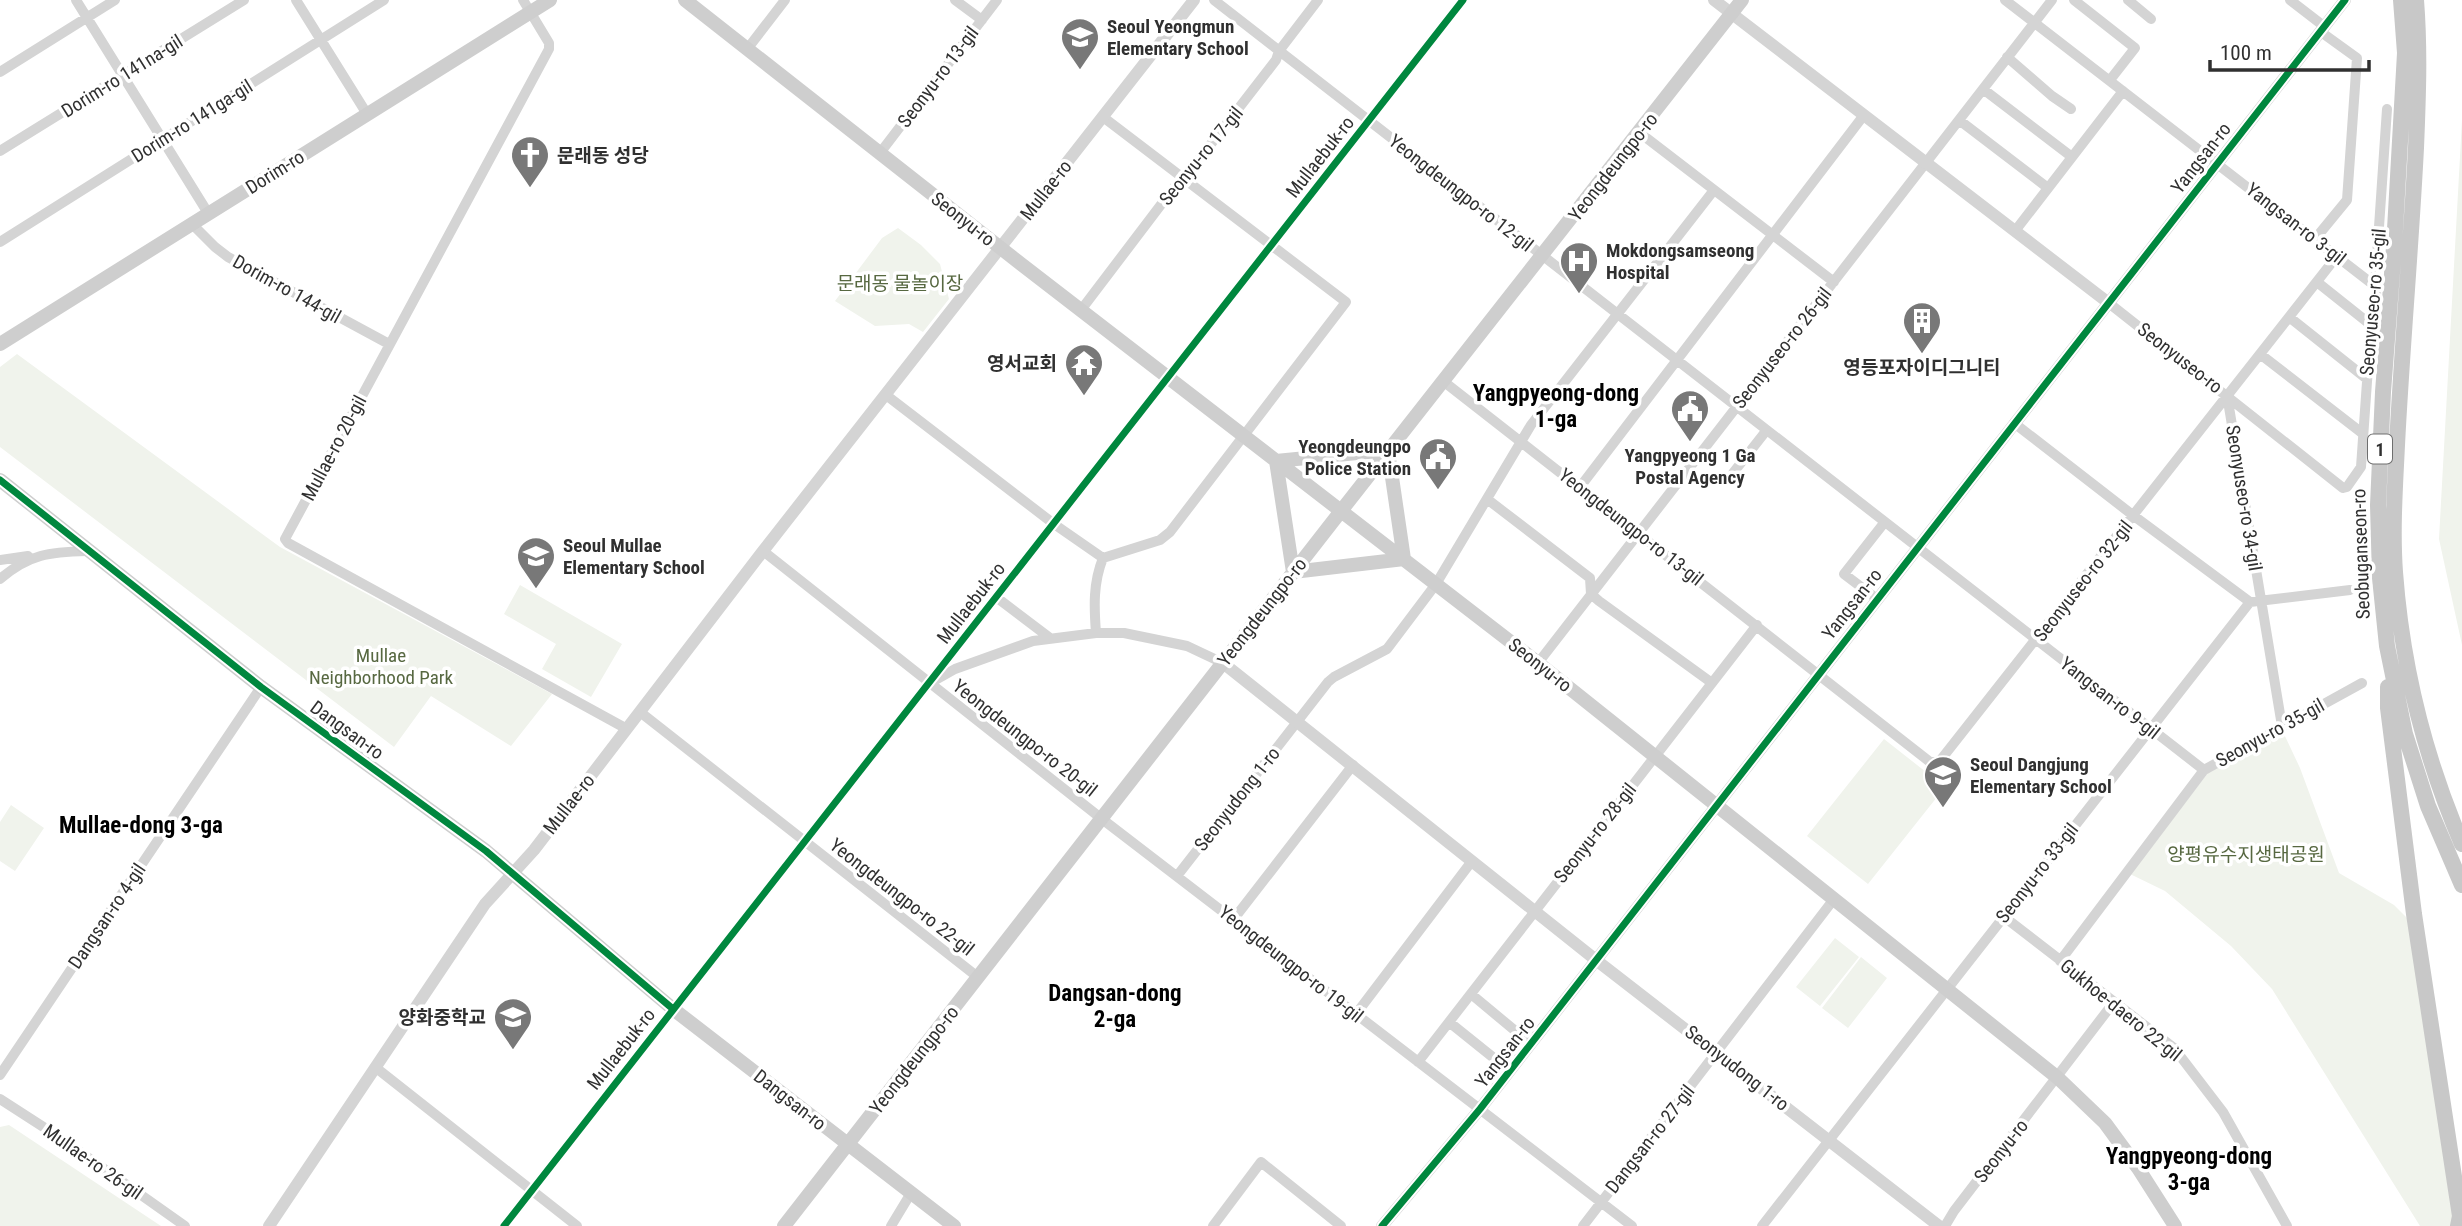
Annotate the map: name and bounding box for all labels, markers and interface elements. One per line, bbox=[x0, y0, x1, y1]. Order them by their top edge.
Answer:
place label: Seoul Yeongmun Elementary School bbox=[1107, 15, 1249, 60]
school or university icon: Seoul Yeongmun Elementary School bbox=[1059, 16, 1101, 71]
street label: Seonyu-ro 13-gil bbox=[893, 22, 983, 132]
scale bar bbox=[2210, 28, 2369, 72]
street label: Dorim-ro 141na-gil bbox=[57, 30, 187, 122]
text: 100 m bbox=[2220, 41, 2272, 65]
street label: Dorim-ro 141ga-gil bbox=[127, 75, 257, 167]
street label: Seonyu-ro 17-gil bbox=[1154, 102, 1248, 210]
street label: Yeongdeungpo-ro bbox=[1564, 108, 1662, 226]
street label: Mullaebuk-ro bbox=[1281, 112, 1359, 202]
street label: Yangsan-ro bbox=[2166, 118, 2236, 198]
street label: Yeongdeungpo-ro 12-gil bbox=[1384, 129, 1538, 257]
church icon: 문래동 성당 bbox=[509, 134, 551, 189]
place label: 문래동 성당 bbox=[557, 144, 649, 167]
street label: Dorim-ro bbox=[241, 145, 309, 199]
street label: Mullae-ro bbox=[1015, 155, 1077, 225]
street label: Yangsan-ro 3-gil bbox=[2242, 178, 2350, 270]
street label: Seonyu-ro bbox=[927, 187, 999, 251]
street label: Seonyuseo-ro 35-gil bbox=[2355, 228, 2391, 376]
place label: Mokdongsamseong Hospital bbox=[1606, 239, 1754, 284]
hospital icon: Mokdongsamseong Hospital bbox=[1558, 240, 1600, 295]
street label: Dorim-ro 144-gil bbox=[229, 250, 345, 328]
park label: 문래동 물놀이장 bbox=[837, 272, 963, 295]
street label: Seonyuseo-ro 26-gil bbox=[1728, 283, 1836, 413]
building icon: 영등포자이디그니티 bbox=[1901, 300, 1943, 355]
street label: Seonyuseo-ro bbox=[2133, 318, 2227, 398]
temple icon: 영서교회 bbox=[1063, 342, 1105, 397]
place label: 영서교회 bbox=[987, 352, 1057, 375]
place label: 영등포자이디그니티 bbox=[1843, 356, 2001, 379]
district label: Yangpyeong-dong 1-ga bbox=[1473, 380, 1639, 433]
public building icon: Yangpyeong 1 Ga Postal Agency bbox=[1669, 388, 1711, 443]
street label: Mullae-ro 20-gil bbox=[297, 391, 371, 505]
street label: Seonyuseo-ro 34-gil bbox=[2221, 423, 2267, 573]
road number: 1 bbox=[2368, 434, 2392, 463]
place label: Yeongdeungpo Police Station bbox=[1298, 435, 1411, 480]
public building icon: Yeongdeungpo Police Station bbox=[1417, 436, 1459, 491]
place label: Yangpyeong 1 Ga Postal Agency bbox=[1624, 444, 1756, 489]
street label: Yeongdeungpo-ro 13-gil bbox=[1554, 463, 1708, 591]
street label: Seobuganseon-ro bbox=[2347, 488, 2375, 620]
street label: Seonyuseo-ro 32-gil bbox=[2029, 516, 2137, 646]
place label: Seoul Mullae Elementary School bbox=[563, 534, 705, 579]
school or university icon: Seoul Mullae Elementary School bbox=[515, 535, 557, 590]
street label: Yeongdeungpo-ro bbox=[1213, 553, 1311, 671]
street label: Mullaebuk-ro bbox=[932, 558, 1010, 648]
street label: Yangsan-ro bbox=[1817, 564, 1887, 644]
street label: Seonyu-ro bbox=[1504, 633, 1576, 697]
park label: Mullae Neighborhood Park bbox=[309, 644, 454, 689]
street label: Yangsan-ro 9-gil bbox=[2056, 652, 2164, 744]
street label: Yeongdeungpo-ro 20-gil bbox=[948, 674, 1102, 802]
street label: Seonyu-ro 35-gil bbox=[2212, 694, 2328, 772]
street label: Dangsan-ro bbox=[306, 696, 388, 764]
street label: Seonyudong 1-ro bbox=[1189, 742, 1285, 856]
place label: Seoul Dangjung Elementary School bbox=[1970, 753, 2112, 798]
school or university icon: Seoul Dangjung Elementary School bbox=[1922, 754, 1964, 809]
street label: Mullae-ro bbox=[538, 769, 600, 839]
street label: Seonyu-ro 28-gil bbox=[1549, 778, 1641, 888]
district label: Mullae-dong 3-ga bbox=[59, 812, 223, 839]
street label: Seonyu-ro 33-gil bbox=[1991, 818, 2083, 928]
street label: Yeongdeungpo-ro 22-gil bbox=[825, 833, 979, 961]
park label: 양평유수지생태공원 bbox=[2167, 843, 2325, 866]
street label: Dangsan-ro 4-gil bbox=[63, 859, 151, 973]
street label: Yeongdeungpo-ro 19-gil bbox=[1214, 900, 1368, 1028]
street label: Gukhoe-daero 22-gil bbox=[2056, 954, 2186, 1066]
district label: Dangsan-dong 2-ga bbox=[1048, 980, 1182, 1033]
school or university icon: 양화중학교 bbox=[492, 996, 534, 1051]
street label: Yeongdeungpo-ro bbox=[865, 1001, 963, 1119]
street label: Mullaebuk-ro bbox=[582, 1004, 660, 1094]
place label: 양화중학교 bbox=[399, 1006, 486, 1029]
street label: Yangsan-ro bbox=[1470, 1012, 1540, 1092]
street label: Seonyudong 1-ro bbox=[1680, 1020, 1794, 1116]
street label: Dangsan-ro bbox=[749, 1065, 831, 1135]
street label: Dangsan-ro 27-gil bbox=[1601, 1080, 1699, 1198]
street label: Seonyu-ro bbox=[1969, 1115, 2033, 1187]
street label: Mullae-ro 26-gil bbox=[39, 1119, 147, 1205]
district label: Yangpyeong-dong 3-ga bbox=[2106, 1143, 2272, 1196]

